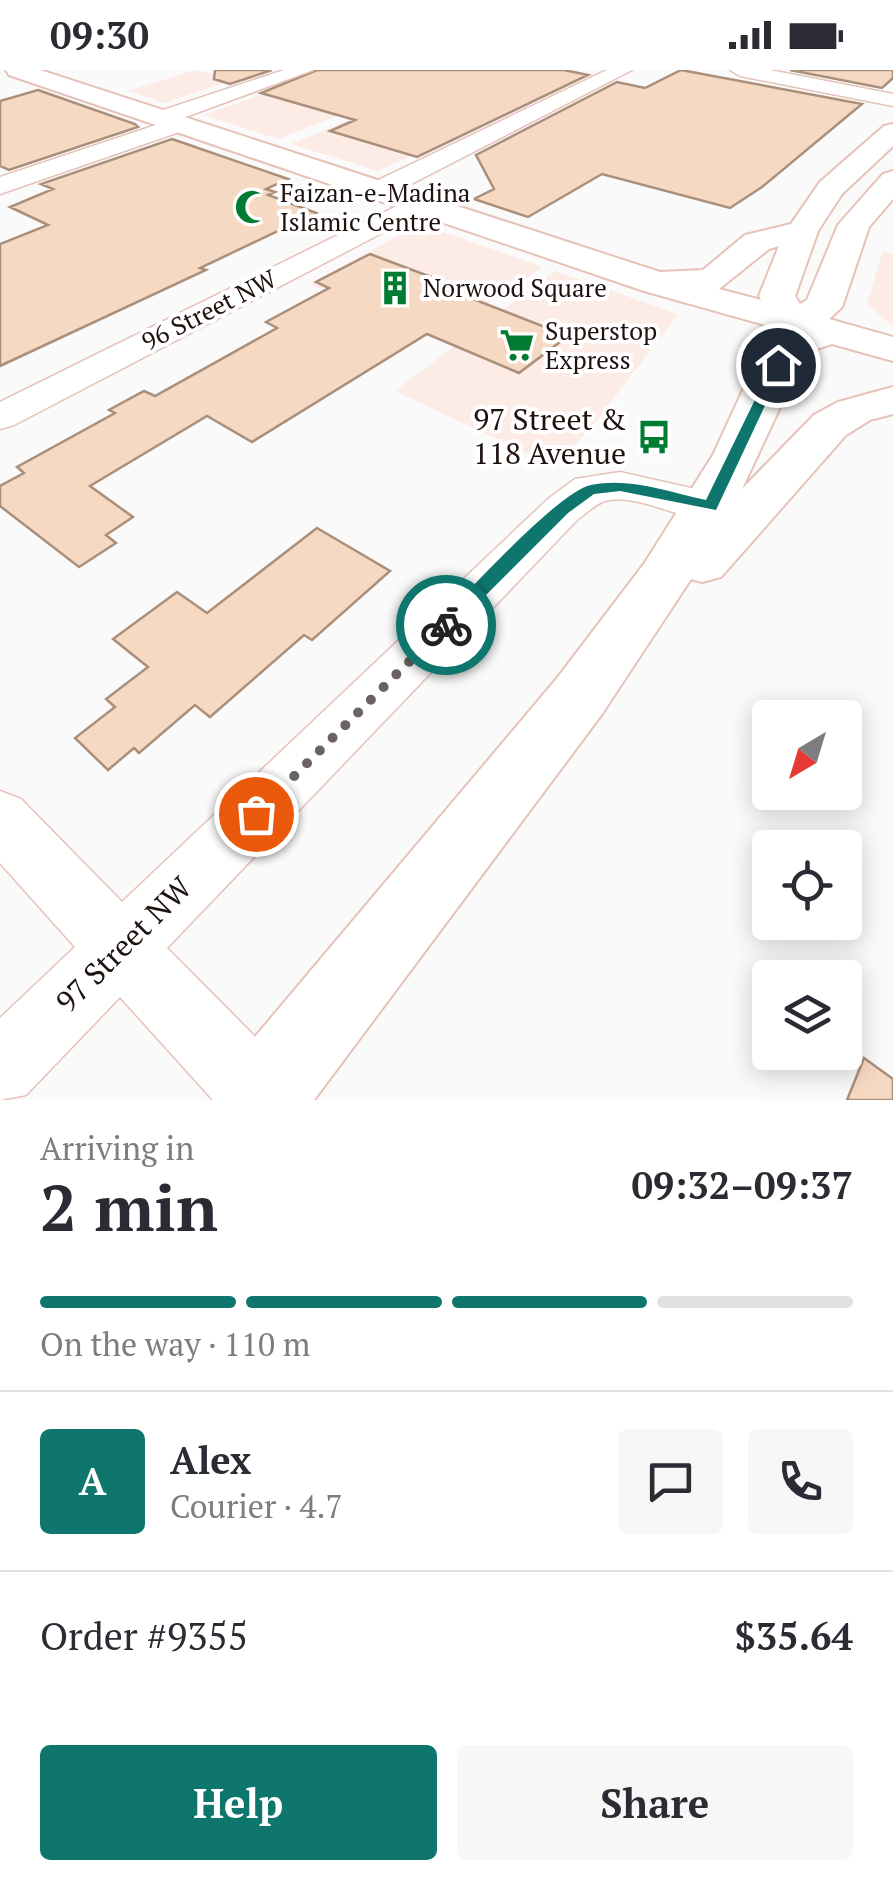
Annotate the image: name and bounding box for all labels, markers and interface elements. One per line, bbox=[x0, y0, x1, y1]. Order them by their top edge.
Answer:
text: 09:30 bbox=[50, 10, 149, 60]
place label: Faizan-e-Madina Islamic Centre bbox=[280, 176, 471, 238]
mosque icon: Faizan-e-Madina Islamic Centre bbox=[233, 188, 271, 226]
street label: 96 Street NW bbox=[136, 261, 282, 358]
building icon: Norwood Square bbox=[376, 269, 414, 307]
place label: Norwood Square bbox=[423, 271, 607, 304]
place label: Superstop Express bbox=[545, 314, 657, 376]
pin bbox=[736, 323, 821, 408]
supermarket icon: Superstop Express bbox=[498, 326, 536, 364]
icon: home bbox=[751, 338, 806, 393]
place label: 97 Street & 118 Avenue bbox=[473, 399, 626, 473]
bus stop icon: 97 Street & 118 Avenue bbox=[635, 418, 673, 456]
courier bbox=[396, 575, 496, 675]
icon: bike bbox=[419, 598, 474, 653]
north arrow bbox=[752, 700, 862, 810]
map controls bbox=[752, 700, 862, 1070]
pin bbox=[214, 772, 299, 857]
icon: bag bbox=[229, 787, 284, 842]
button: locate bbox=[752, 830, 862, 940]
street label: 97 Street NW bbox=[47, 867, 201, 1021]
button: layers bbox=[752, 960, 862, 1070]
text: Arriving in bbox=[40, 1127, 194, 1169]
text: 09:32–09:37 bbox=[631, 1160, 853, 1210]
text: 2 min bbox=[40, 1163, 218, 1250]
text: On the way · 110 m bbox=[40, 1323, 310, 1365]
button: chat bbox=[618, 1429, 723, 1534]
button: phone bbox=[748, 1429, 853, 1534]
text: Alex bbox=[170, 1435, 251, 1485]
text: A bbox=[79, 1456, 106, 1506]
text: Courier · 4.7 bbox=[170, 1485, 342, 1527]
text: Order #9355 bbox=[40, 1611, 248, 1661]
text: $35.64 bbox=[734, 1611, 853, 1661]
button: Help bbox=[40, 1745, 437, 1860]
button: Share bbox=[457, 1745, 853, 1860]

